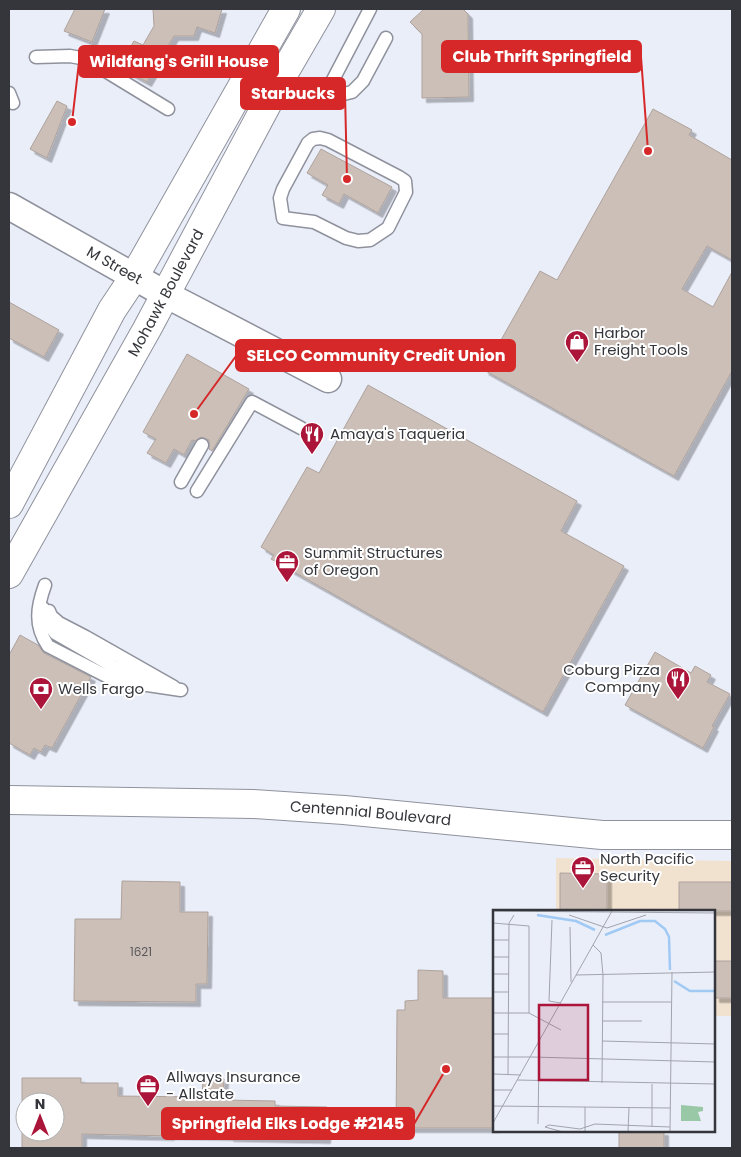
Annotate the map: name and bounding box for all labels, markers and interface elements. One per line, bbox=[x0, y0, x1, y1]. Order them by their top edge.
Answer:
callout: Club Thrift Springfield bbox=[442, 41, 641, 72]
text: Club Thrift Springfield bbox=[452, 45, 632, 68]
callout: Wildfang's Grill House bbox=[79, 46, 278, 77]
text: Wildfang's Grill House bbox=[89, 50, 269, 73]
callout: Starbucks bbox=[241, 78, 345, 109]
text: Starbucks bbox=[251, 82, 335, 105]
street label: Mohawk Boulevard bbox=[123, 225, 208, 360]
street label: M Street bbox=[83, 241, 146, 289]
place label: Harbor Freight Tools bbox=[594, 322, 688, 360]
shop icon: Harbor Freight Tools bbox=[564, 329, 590, 363]
callout: SELCO Community Credit Union bbox=[236, 340, 515, 371]
text: SELCO Community Credit Union bbox=[247, 344, 505, 367]
restaurant icon: Amaya's Taqueria bbox=[299, 421, 325, 455]
place label: Amaya's Taqueria bbox=[330, 423, 465, 444]
place label: Summit Structures of Oregon bbox=[304, 542, 443, 580]
office icon: Summit Structures of Oregon bbox=[274, 549, 300, 583]
place label: Coburg Pizza Company bbox=[563, 659, 661, 697]
restaurant icon: Coburg Pizza Company bbox=[665, 666, 691, 700]
bank icon: Wells Fargo bbox=[28, 676, 54, 710]
place label: Wells Fargo bbox=[58, 678, 144, 699]
street label: Centennial Boulevard bbox=[289, 795, 452, 830]
place label: North Pacific Security bbox=[600, 848, 694, 886]
office icon: North Pacific Security bbox=[570, 855, 596, 889]
inset map bbox=[493, 910, 716, 1132]
house number: 1621 bbox=[130, 943, 152, 960]
place label: Allways Insurance - Allstate bbox=[166, 1066, 301, 1104]
office icon: Allways Insurance - Allstate bbox=[135, 1073, 161, 1107]
north arrow bbox=[15, 1092, 65, 1142]
text: N bbox=[35, 1094, 45, 1114]
callout: Springfield Elks Lodge #2145 bbox=[162, 1108, 414, 1139]
text: Springfield Elks Lodge #2145 bbox=[172, 1112, 404, 1135]

